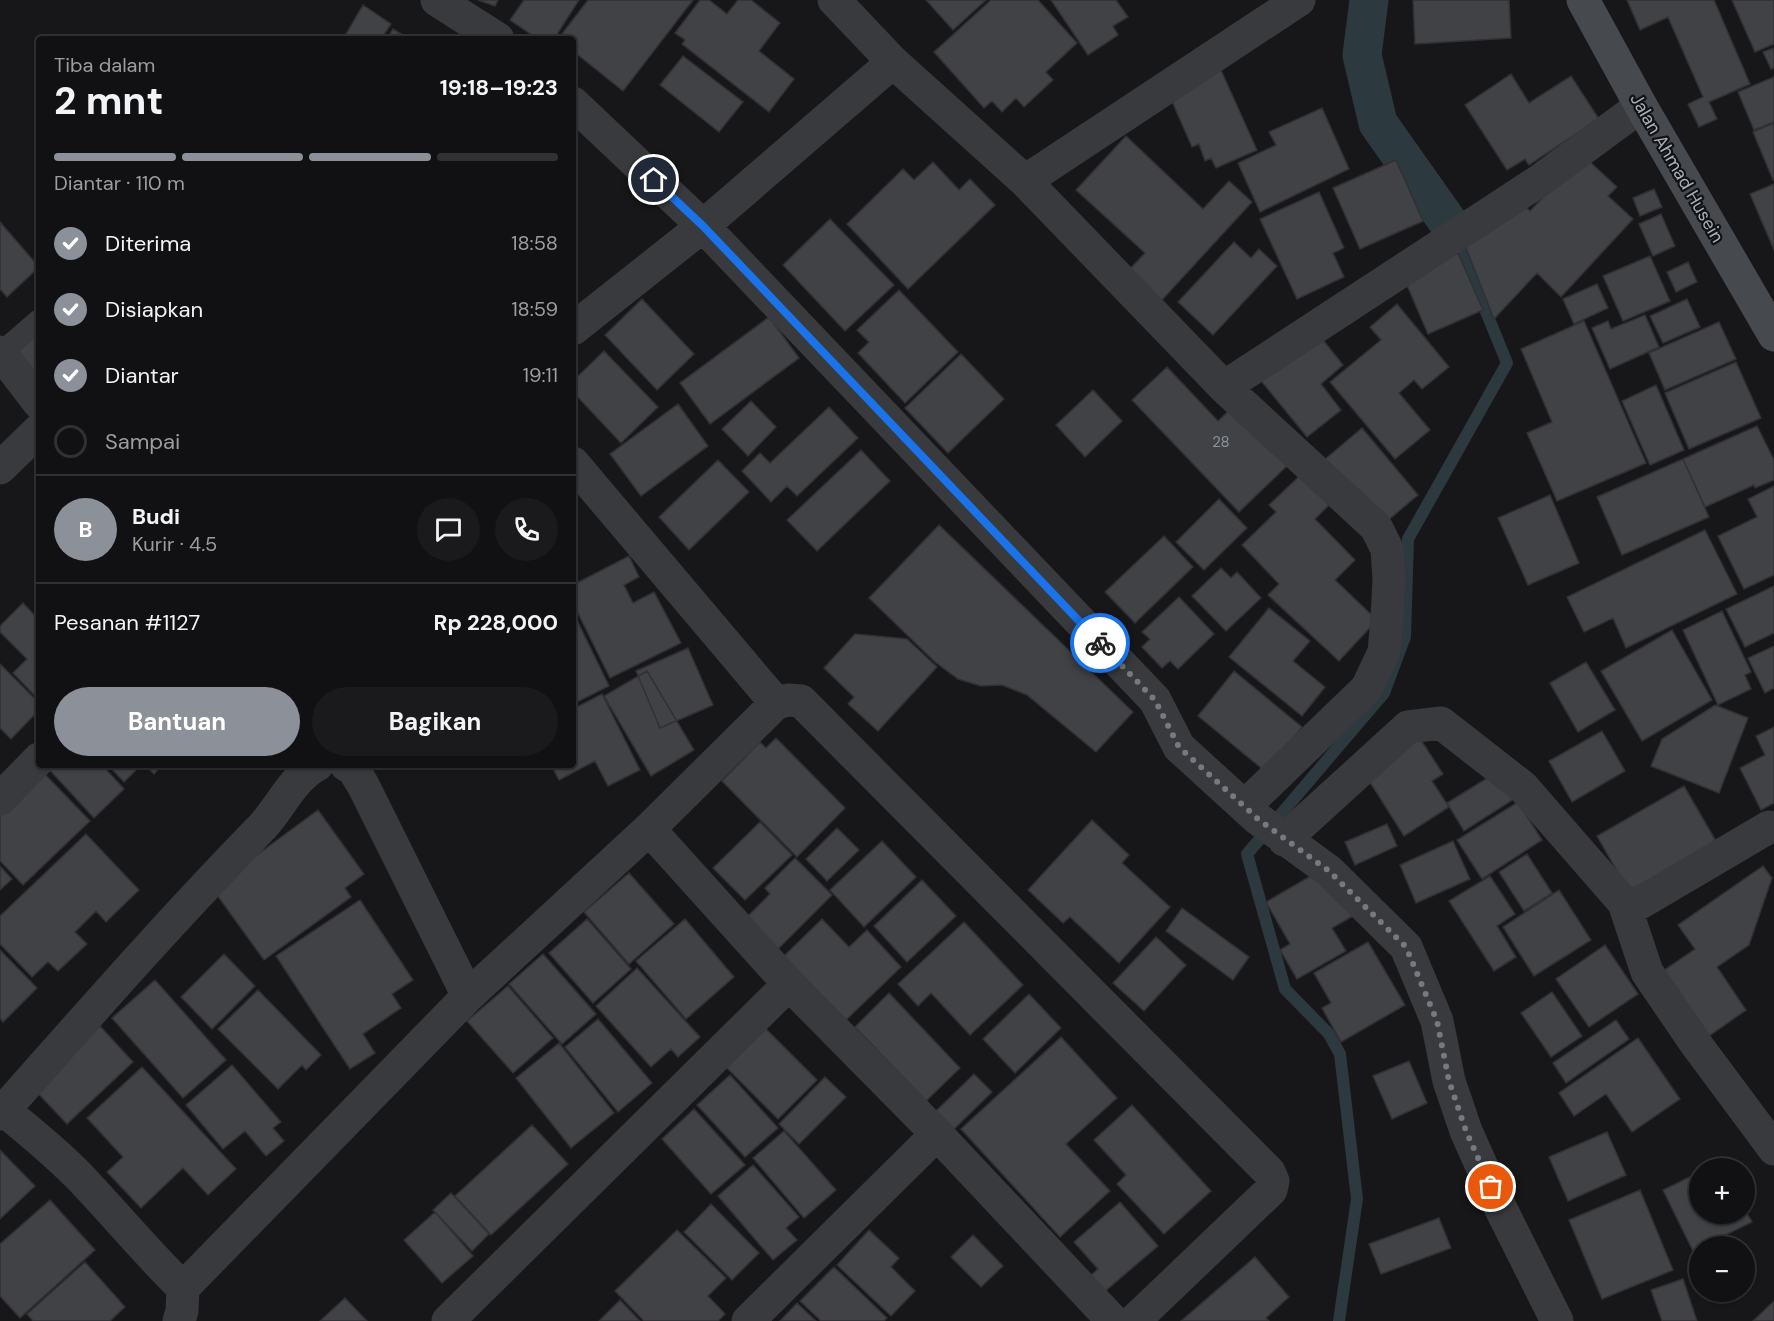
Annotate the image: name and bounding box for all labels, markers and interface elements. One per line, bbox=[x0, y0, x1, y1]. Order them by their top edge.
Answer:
text: Tiba dalam bbox=[54, 52, 155, 78]
text: 19:18–19:23 bbox=[440, 73, 558, 102]
text: 2 mnt bbox=[54, 75, 163, 126]
street label: Jalan Ahmad Husein bbox=[1624, 89, 1730, 247]
pin bbox=[628, 154, 679, 205]
icon: home bbox=[637, 163, 670, 196]
text: Diantar · 110 m bbox=[54, 170, 185, 196]
icon: check bbox=[54, 227, 87, 260]
text: Diterima bbox=[105, 229, 191, 258]
text: 18:58 bbox=[511, 230, 558, 256]
icon: check bbox=[54, 293, 87, 326]
text: Disiapkan bbox=[105, 295, 203, 324]
text: 18:59 bbox=[511, 296, 558, 322]
icon: check bbox=[54, 359, 87, 392]
text: Diantar bbox=[105, 361, 179, 390]
text: 19:11 bbox=[523, 362, 558, 388]
text: Sampai bbox=[105, 427, 180, 456]
house number: 28 bbox=[1212, 432, 1230, 452]
button: chat bbox=[417, 498, 480, 561]
button: phone bbox=[495, 498, 558, 561]
text: Budi bbox=[132, 502, 180, 531]
text: B bbox=[78, 515, 93, 544]
text: Kurir · 4.5 bbox=[132, 531, 217, 557]
text: Pesanan #1127 bbox=[54, 608, 200, 637]
text: Rp 228,000 bbox=[434, 608, 558, 637]
courier bbox=[1070, 613, 1130, 673]
icon: bike bbox=[1084, 627, 1117, 660]
button: Bantuan bbox=[54, 687, 300, 756]
button: Bagikan bbox=[312, 687, 558, 756]
map controls bbox=[1689, 1158, 1755, 1302]
button: + bbox=[1689, 1158, 1755, 1224]
pin bbox=[1465, 1161, 1516, 1212]
icon: bag bbox=[1474, 1170, 1507, 1203]
button: − bbox=[1689, 1236, 1755, 1302]

